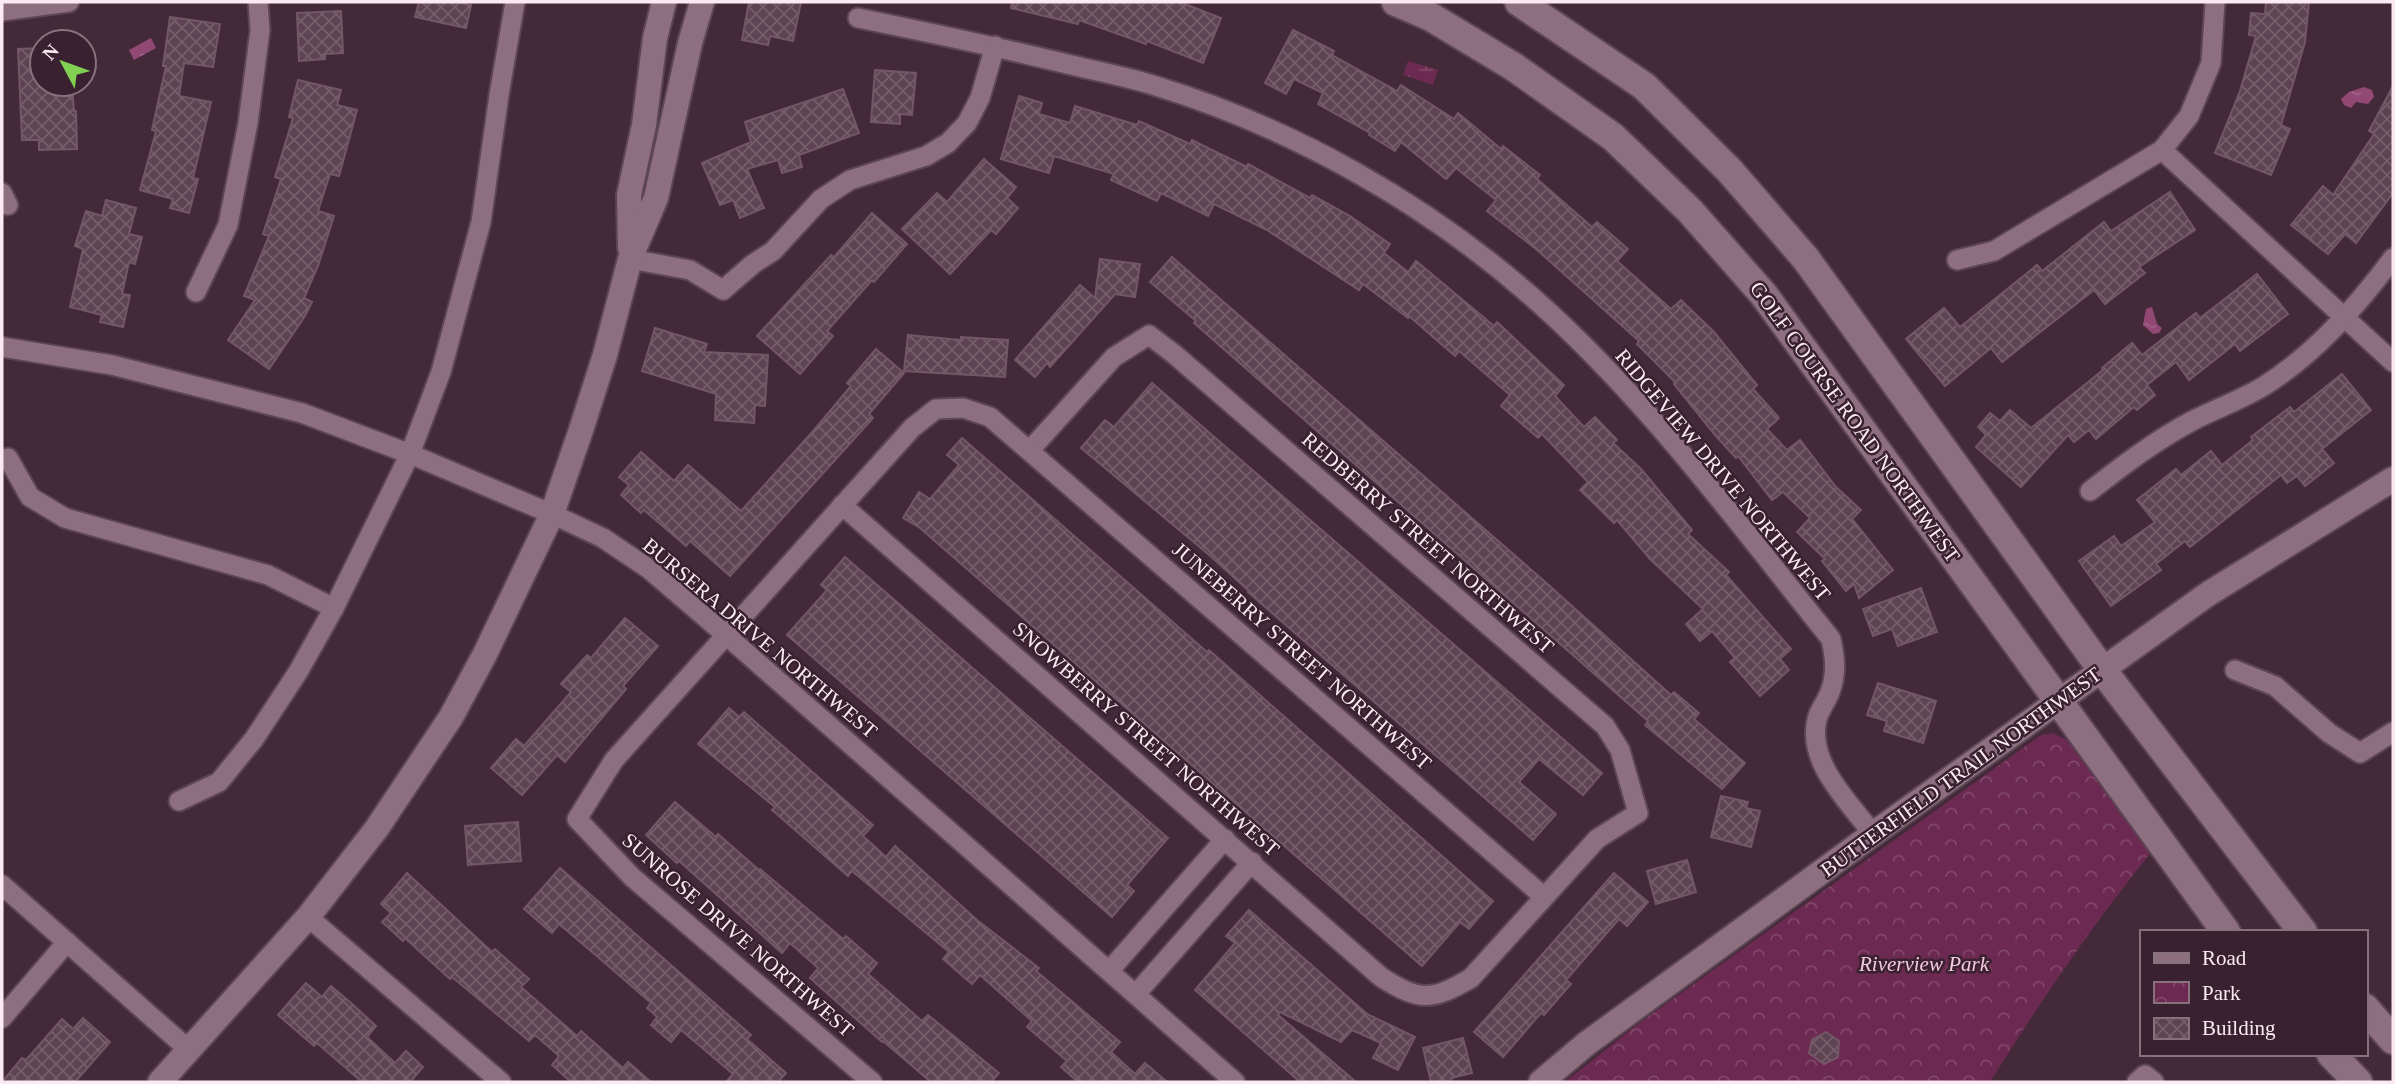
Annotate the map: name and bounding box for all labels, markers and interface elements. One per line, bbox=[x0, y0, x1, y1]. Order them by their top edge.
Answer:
north arrow bbox=[28, 28, 98, 98]
text: N bbox=[38, 40, 63, 64]
street label: GOLF COURSE ROAD NORTHWEST bbox=[1745, 277, 1965, 567]
street label: RIDGEVIEW DRIVE NORTHWEST bbox=[1610, 344, 1836, 606]
street label: REDBERRY STREET NORTHWEST bbox=[1297, 427, 1559, 659]
street label: BURSERA DRIVE NORTHWEST bbox=[638, 533, 882, 743]
street label: JUNEBERRY STREET NORTHWEST bbox=[1168, 537, 1436, 775]
street label: SNOWBERRY STREET NORTHWEST bbox=[1008, 617, 1284, 861]
street label: BUTTERFIELD TRAIL NORTHWEST bbox=[1816, 662, 2106, 882]
street label: SUNROSE DRIVE NORTHWEST bbox=[617, 828, 859, 1042]
legend bbox=[2140, 930, 2367, 1056]
text: Road bbox=[2202, 946, 2247, 970]
park label: Riverview Park bbox=[1858, 952, 1990, 976]
text: Park bbox=[2202, 981, 2241, 1005]
text: Building bbox=[2202, 1016, 2276, 1040]

